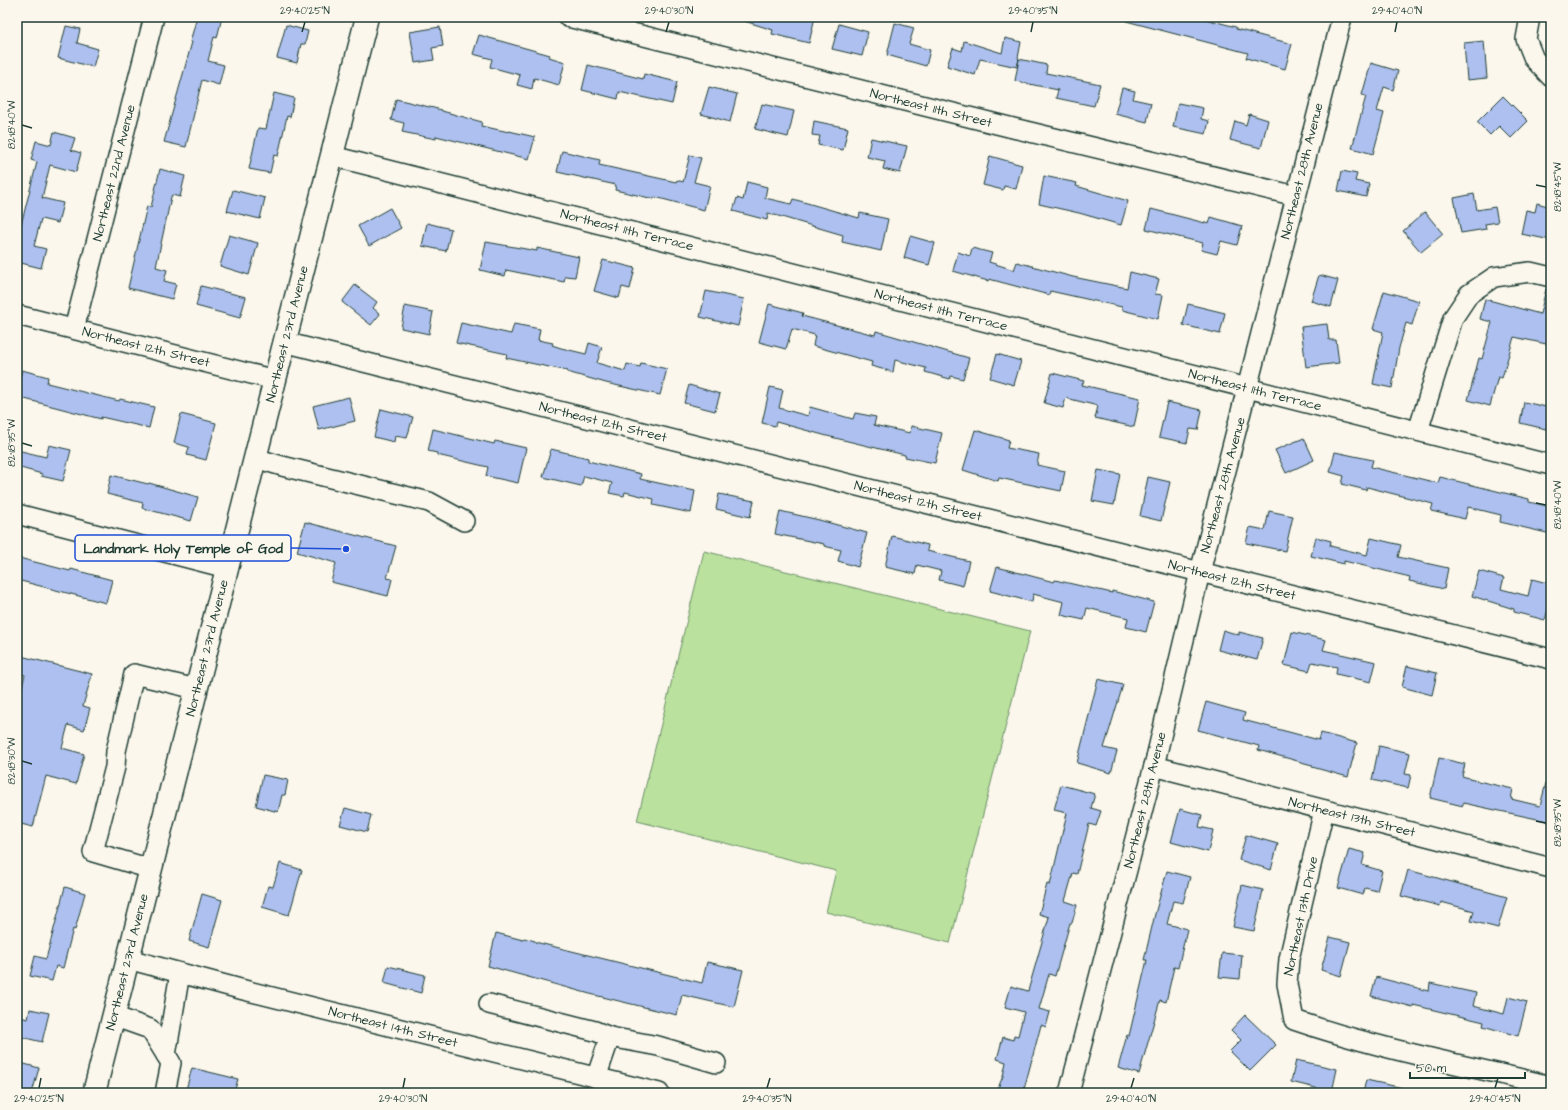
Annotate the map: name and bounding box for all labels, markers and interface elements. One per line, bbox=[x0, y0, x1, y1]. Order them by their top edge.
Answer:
text: 29°40'25"N bbox=[280, 4, 330, 18]
text: 29°40'30"N bbox=[645, 4, 693, 18]
text: 29°40'35"N bbox=[1008, 4, 1058, 18]
text: 29°40'40"N bbox=[1372, 4, 1422, 18]
street label: Northeast 11th Street bbox=[868, 84, 995, 132]
text: 82°18'40"W bbox=[5, 100, 19, 149]
street label: Northeast 28th Avenue bbox=[1276, 101, 1328, 241]
street label: Northeast 22nd Avenue bbox=[88, 103, 140, 243]
text: 82°18'45"W bbox=[1551, 162, 1565, 212]
street label: Northeast 11th Terrace bbox=[559, 205, 695, 255]
street label: Northeast 23rd Avenue bbox=[261, 264, 313, 404]
street label: Northeast 11th Terrace bbox=[873, 285, 1009, 335]
street label: Northeast 12th Street bbox=[80, 322, 212, 372]
street label: Northeast 11th Terrace bbox=[1187, 365, 1323, 415]
street label: Northeast 12th Street bbox=[537, 397, 669, 447]
street label: Northeast 28th Avenue bbox=[1196, 415, 1250, 555]
text: 82°18'35"W bbox=[5, 419, 19, 467]
street label: Northeast 12th Street bbox=[852, 476, 984, 526]
text: 82°18'40"W bbox=[1551, 480, 1565, 529]
callout: Landmark Holy Temple of God bbox=[75, 535, 291, 561]
text: Landmark Holy Temple of God bbox=[83, 539, 284, 559]
street label: Northeast 12th Street bbox=[1166, 555, 1298, 605]
street label: Northeast 23rd Avenue bbox=[181, 578, 233, 718]
street label: Northeast 28th Avenue bbox=[1119, 730, 1171, 870]
text: 82°18'30"W bbox=[5, 737, 19, 784]
street label: Northeast 13th Street bbox=[1287, 793, 1418, 842]
text: 82°18'35"W bbox=[1551, 799, 1565, 847]
street label: Northeast 13th Drive bbox=[1280, 855, 1322, 977]
street label: Northeast 23rd Avenue bbox=[101, 892, 153, 1032]
street label: Northeast 14th Street bbox=[327, 1002, 460, 1052]
scale bar bbox=[1410, 1054, 1525, 1080]
text: 50 m bbox=[1416, 1060, 1447, 1077]
text: 29°40'25"N bbox=[14, 1092, 64, 1106]
text: 29°40'30"N bbox=[379, 1092, 427, 1106]
text: 29°40'35"N bbox=[742, 1092, 792, 1106]
text: 29°40'40"N bbox=[1106, 1092, 1156, 1106]
text: 29°40'45"N bbox=[1470, 1092, 1520, 1106]

